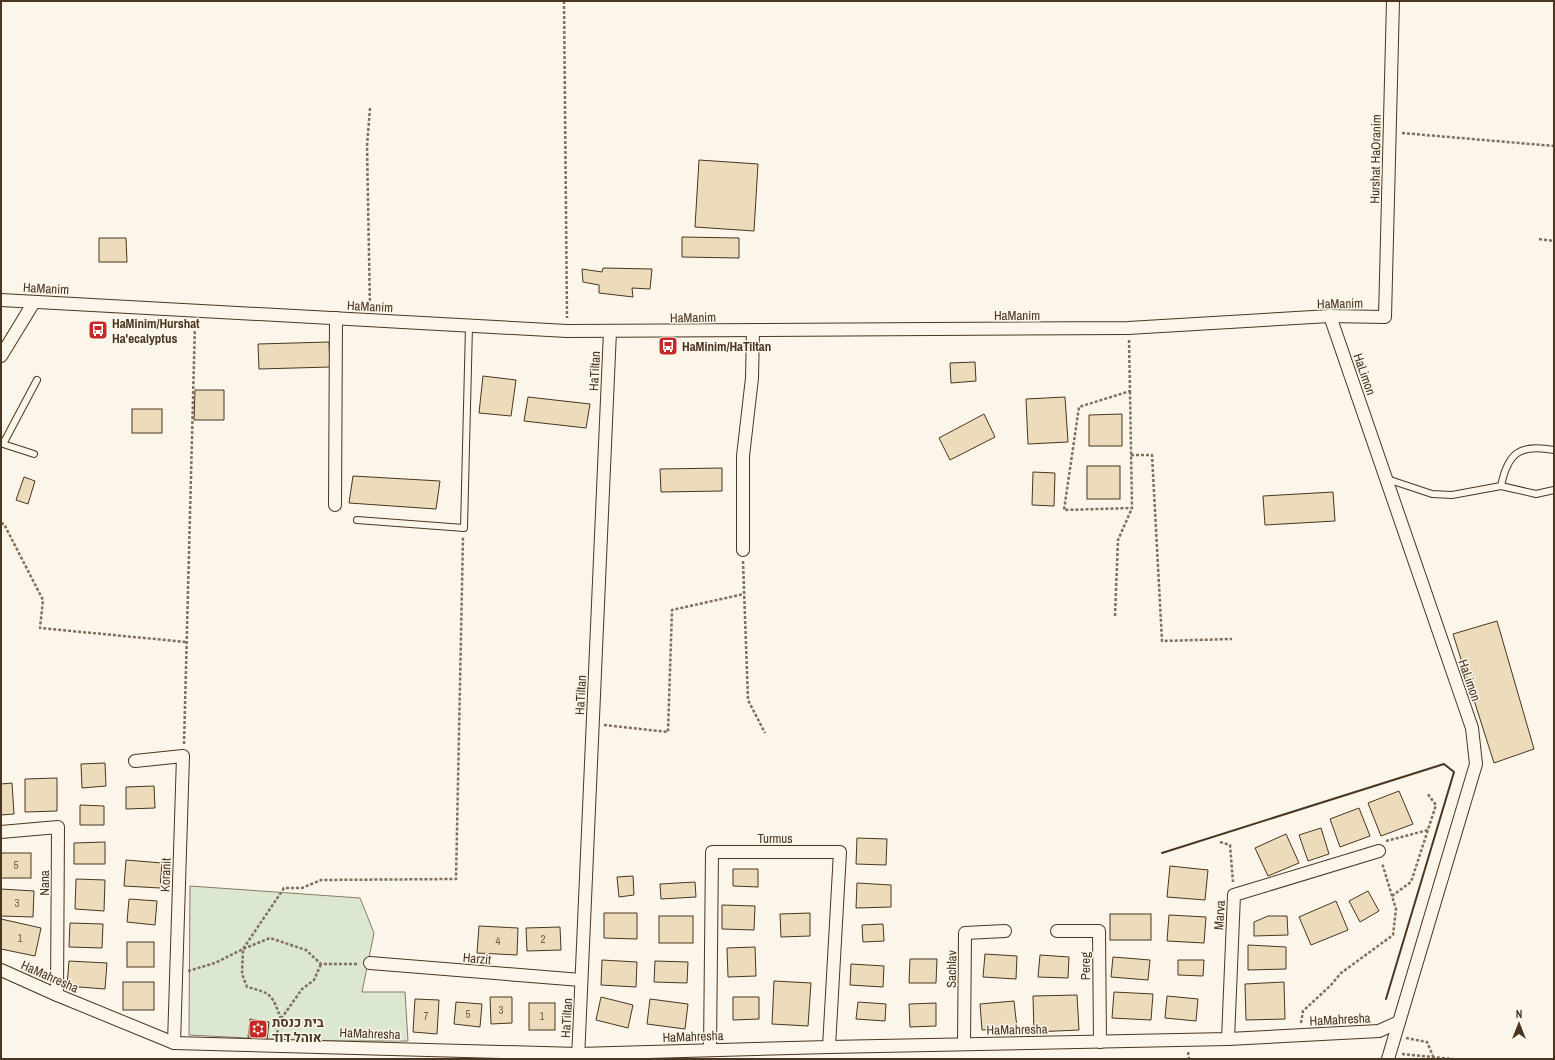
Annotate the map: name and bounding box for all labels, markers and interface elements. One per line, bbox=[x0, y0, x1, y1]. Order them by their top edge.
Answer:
street label: Hurshat HaOranim bbox=[1366, 114, 1385, 204]
street label: HaManim bbox=[22, 279, 70, 298]
street label: HaManim bbox=[1317, 295, 1363, 312]
street label: HaManim bbox=[346, 297, 394, 316]
street label: HaManim bbox=[994, 307, 1040, 324]
street label: HaManim bbox=[670, 309, 716, 326]
place label: HaMinim/Hurshat Ha'ecalyptus bbox=[112, 315, 200, 347]
bus stop icon: HaMinim/Hurshat Ha'ecalyptus bbox=[87, 319, 109, 341]
bus stop icon: HaMinim/HaTiltan bbox=[657, 335, 679, 357]
place label: HaMinim/HaTiltan bbox=[682, 338, 771, 355]
street label: HaTiltan bbox=[585, 351, 604, 391]
street label: HaLimon bbox=[1349, 351, 1380, 397]
street label: HaLimon bbox=[1454, 657, 1485, 703]
street label: HaTiltan bbox=[571, 675, 590, 715]
street label: Turmus bbox=[757, 830, 793, 847]
house number: 5 bbox=[13, 858, 19, 872]
street label: Koranit bbox=[156, 858, 175, 892]
street label: Nana bbox=[36, 870, 53, 896]
house number: 3 bbox=[14, 896, 20, 910]
street label: Marva bbox=[1210, 900, 1229, 930]
house number: 1 bbox=[17, 931, 23, 945]
house number: 2 bbox=[540, 932, 546, 946]
house number: 4 bbox=[495, 934, 501, 948]
street label: Harzit bbox=[462, 949, 492, 968]
street label: Sachlav bbox=[943, 949, 960, 988]
street label: Pereg bbox=[1077, 952, 1094, 980]
street label: HaMahresha bbox=[18, 956, 81, 997]
street label: HaTiltan bbox=[557, 998, 576, 1038]
house number: 3 bbox=[498, 1003, 504, 1017]
north arrow bbox=[1499, 1004, 1539, 1044]
house number: 5 bbox=[465, 1007, 471, 1021]
text: N bbox=[1516, 1007, 1522, 1021]
house number: 7 bbox=[423, 1009, 429, 1023]
house number: 1 bbox=[539, 1009, 545, 1023]
street label: HaMahresha bbox=[1309, 1009, 1371, 1030]
place label: בית כנסת אוהל דוד bbox=[272, 1014, 324, 1046]
synagogue icon: בית כנסת אוהל דוד bbox=[247, 1018, 269, 1040]
street label: HaMahresha bbox=[986, 1020, 1048, 1039]
street label: HaMahresha bbox=[339, 1024, 401, 1043]
street label: HaMahresha bbox=[662, 1027, 724, 1046]

